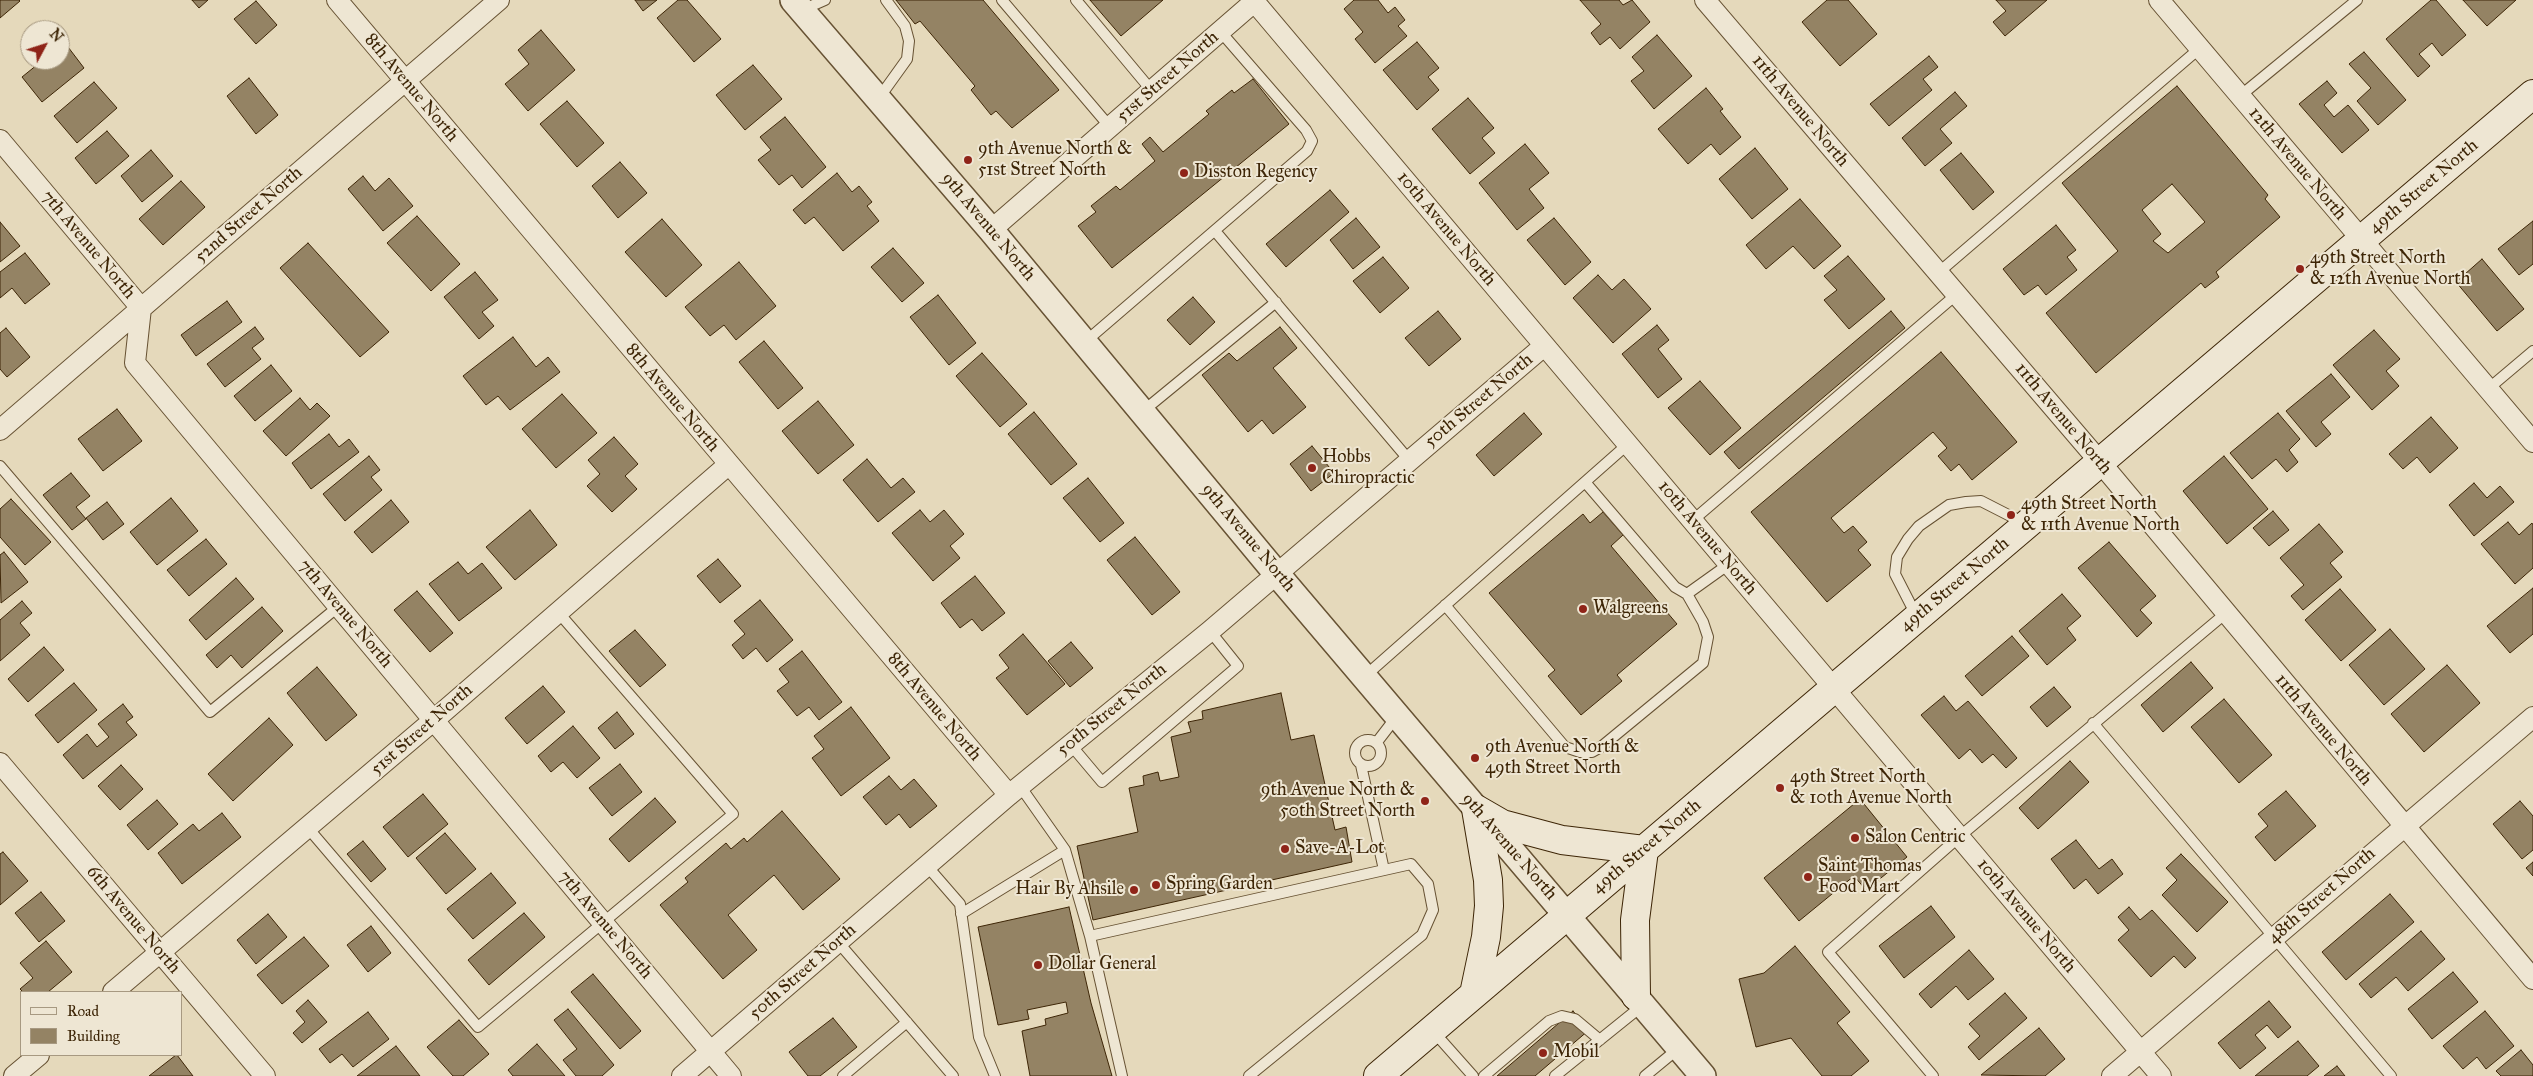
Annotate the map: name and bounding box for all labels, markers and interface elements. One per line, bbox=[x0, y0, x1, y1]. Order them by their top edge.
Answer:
north arrow bbox=[20, 20, 70, 70]
text: N bbox=[46, 26, 66, 46]
street label: 51st Street North bbox=[1113, 27, 1223, 127]
street label: 8th Avenue North bbox=[359, 29, 463, 147]
street label: 11th Avenue North bbox=[1747, 51, 1853, 171]
street label: 12th Avenue North bbox=[2243, 103, 2351, 225]
street label: 49th Street North bbox=[2365, 135, 2483, 239]
place label: 9th Avenue North & 51st Street North bbox=[978, 139, 1132, 182]
marker: 9th Avenue North & 51st Street North bbox=[962, 154, 974, 166]
street label: 52nd Street North bbox=[191, 162, 307, 268]
place label: Disston Regency bbox=[1194, 162, 1317, 184]
marker: Disston Regency bbox=[1178, 167, 1190, 179]
street label: 10th Avenue North bbox=[1392, 167, 1500, 291]
street label: 9th Avenue North bbox=[936, 168, 1040, 286]
street label: 7th Avenue North bbox=[36, 186, 140, 304]
place label: 49th Street North & 12th Avenue North bbox=[2310, 248, 2471, 290]
marker: 49th Street North & 12th Avenue North bbox=[2294, 263, 2306, 275]
street label: 8th Avenue North bbox=[620, 339, 724, 457]
street label: 50th Street North bbox=[1420, 349, 1538, 453]
street label: 11th Avenue North bbox=[2010, 359, 2116, 479]
place label: Hobbs Chiropractic bbox=[1322, 447, 1415, 489]
marker: Hobbs Chiropractic bbox=[1306, 462, 1318, 474]
street label: 10th Avenue North bbox=[1653, 476, 1761, 600]
street label: 9th Avenue North bbox=[1196, 479, 1300, 597]
place label: 49th Street North & 11th Avenue North bbox=[2021, 494, 2180, 536]
marker: 49th Street North & 11th Avenue North bbox=[2005, 509, 2017, 521]
street label: 49th Street North bbox=[1896, 533, 2014, 637]
street label: 7th Avenue North bbox=[293, 555, 397, 673]
place label: Walgreens bbox=[1593, 598, 1668, 620]
marker: Walgreens bbox=[1577, 603, 1589, 615]
street label: 8th Avenue North bbox=[882, 648, 986, 766]
street label: 50th Street North bbox=[1053, 659, 1171, 761]
street label: 11th Avenue North bbox=[2270, 670, 2376, 790]
street label: 51st Street North bbox=[367, 680, 477, 780]
place label: 9th Avenue North & 49th Street North bbox=[1485, 737, 1639, 780]
marker: 9th Avenue North & 49th Street North bbox=[1469, 752, 1481, 764]
place label: 49th Street North & 10th Avenue North bbox=[1790, 767, 1952, 810]
place label: 9th Avenue North & 50th Street North bbox=[1261, 780, 1415, 822]
marker: 49th Street North & 10th Avenue North bbox=[1774, 782, 1786, 794]
street label: 9th Avenue North bbox=[1457, 789, 1561, 905]
marker: 9th Avenue North & 50th Street North bbox=[1419, 795, 1431, 807]
street label: 49th Street North bbox=[1588, 795, 1706, 899]
place label: Salon Centric bbox=[1865, 827, 1966, 849]
marker: Salon Centric bbox=[1849, 832, 1861, 844]
place label: Save-A-Lot bbox=[1295, 838, 1384, 860]
marker: Save-A-Lot bbox=[1279, 843, 1291, 855]
street label: 48th Street North bbox=[2264, 843, 2380, 949]
street label: 10th Avenue North bbox=[1972, 854, 2080, 978]
place label: Saint Thomas Food Mart bbox=[1818, 856, 1922, 899]
street label: 6th Avenue North bbox=[81, 861, 185, 979]
street label: 7th Avenue North bbox=[553, 866, 657, 984]
marker: Saint Thomas Food Mart bbox=[1802, 871, 1814, 883]
place label: Spring Garden bbox=[1166, 874, 1273, 896]
place label: Hair By Ahsile bbox=[1015, 879, 1124, 901]
marker: Spring Garden bbox=[1150, 879, 1162, 891]
marker: Hair By Ahsile bbox=[1128, 884, 1140, 896]
street label: 50th Street North bbox=[745, 920, 861, 1024]
place label: Dollar General bbox=[1048, 954, 1156, 976]
marker: Dollar General bbox=[1032, 959, 1044, 971]
legend bbox=[20, 991, 182, 1056]
text: Road bbox=[67, 1002, 99, 1020]
text: Building bbox=[67, 1027, 120, 1045]
place label: Mobil bbox=[1553, 1042, 1599, 1064]
marker: Mobil bbox=[1537, 1047, 1549, 1059]

